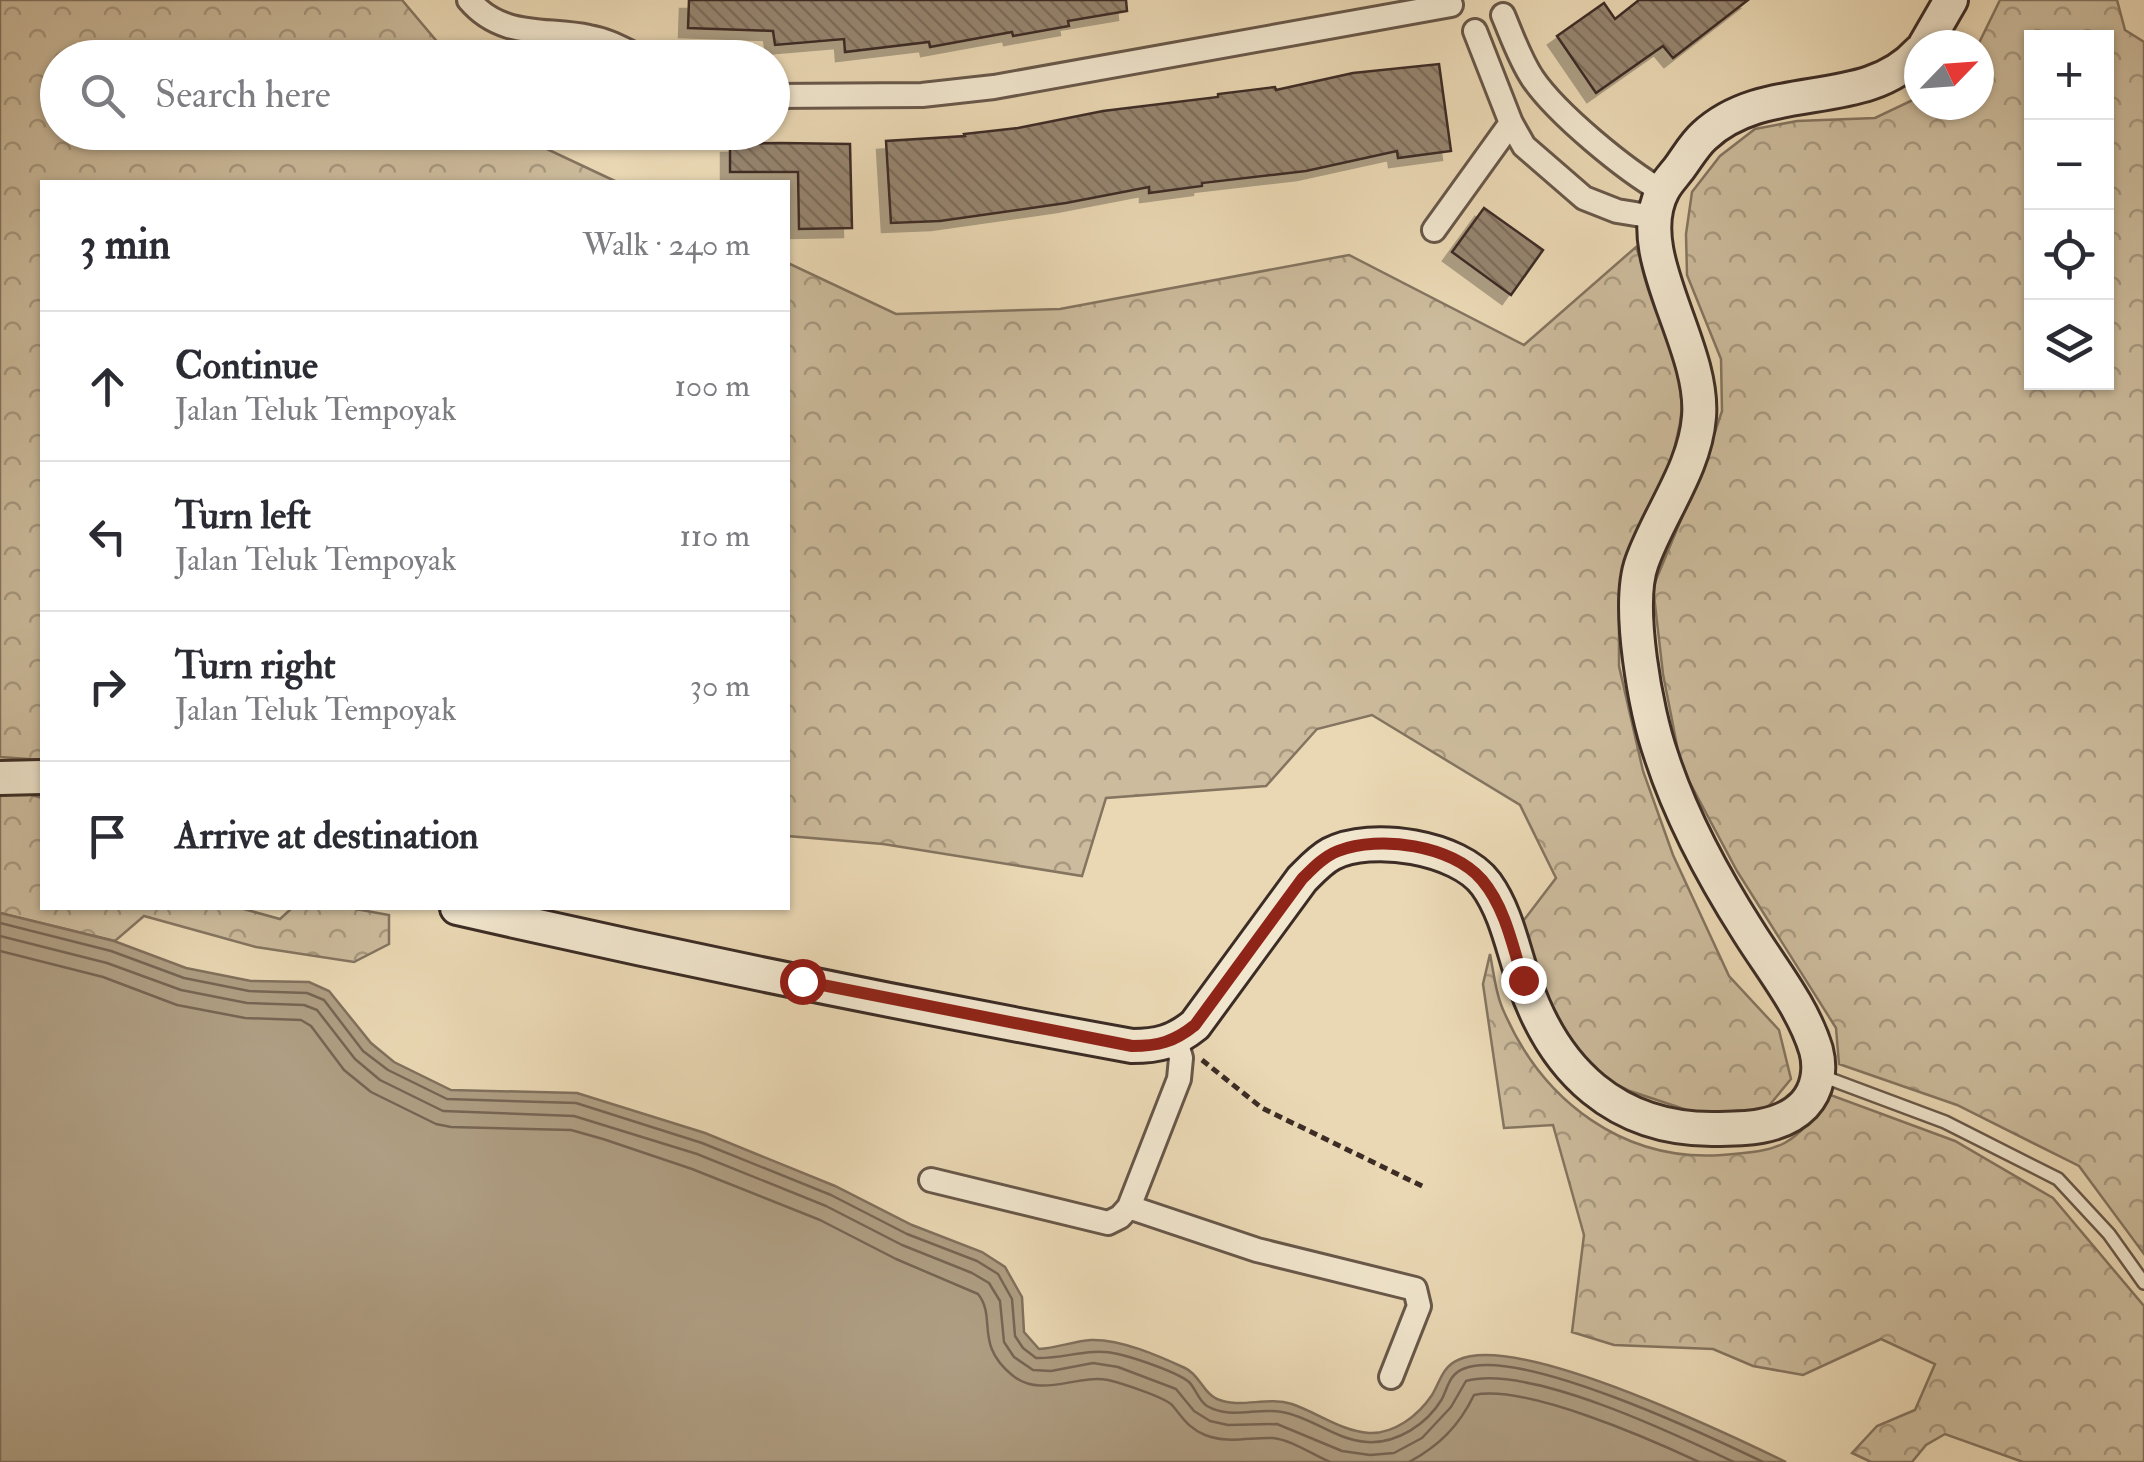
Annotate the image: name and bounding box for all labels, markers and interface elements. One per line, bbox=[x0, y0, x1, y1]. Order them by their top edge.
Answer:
north arrow bbox=[1904, 30, 1994, 120]
map controls bbox=[2024, 30, 2114, 390]
button: + bbox=[2024, 30, 2114, 120]
search box bbox=[40, 40, 790, 150]
icon: search bbox=[75, 68, 130, 123]
text: Search here bbox=[155, 71, 331, 119]
button: − bbox=[2024, 120, 2114, 210]
button: locate bbox=[2024, 210, 2114, 300]
text: 3 min bbox=[80, 219, 170, 271]
text: Walk · 240 m bbox=[582, 225, 750, 265]
button: layers bbox=[2024, 300, 2114, 390]
text: Continue bbox=[175, 342, 318, 390]
icon: ahead bbox=[80, 359, 135, 414]
text: 100 m bbox=[674, 366, 750, 406]
text: Jalan Teluk Tempoyak bbox=[175, 390, 457, 430]
text: Turn left bbox=[175, 492, 311, 540]
icon: left bbox=[80, 509, 135, 564]
text: 110 m bbox=[679, 516, 750, 556]
text: Jalan Teluk Tempoyak bbox=[175, 540, 457, 580]
text: Turn right bbox=[175, 642, 336, 690]
icon: right bbox=[80, 659, 135, 714]
text: 30 m bbox=[690, 666, 750, 706]
text: Jalan Teluk Tempoyak bbox=[175, 690, 457, 730]
icon: arrive bbox=[80, 809, 135, 864]
text: Arrive at destination bbox=[175, 812, 479, 860]
route end bbox=[1501, 958, 1547, 1004]
route start bbox=[780, 959, 826, 1005]

